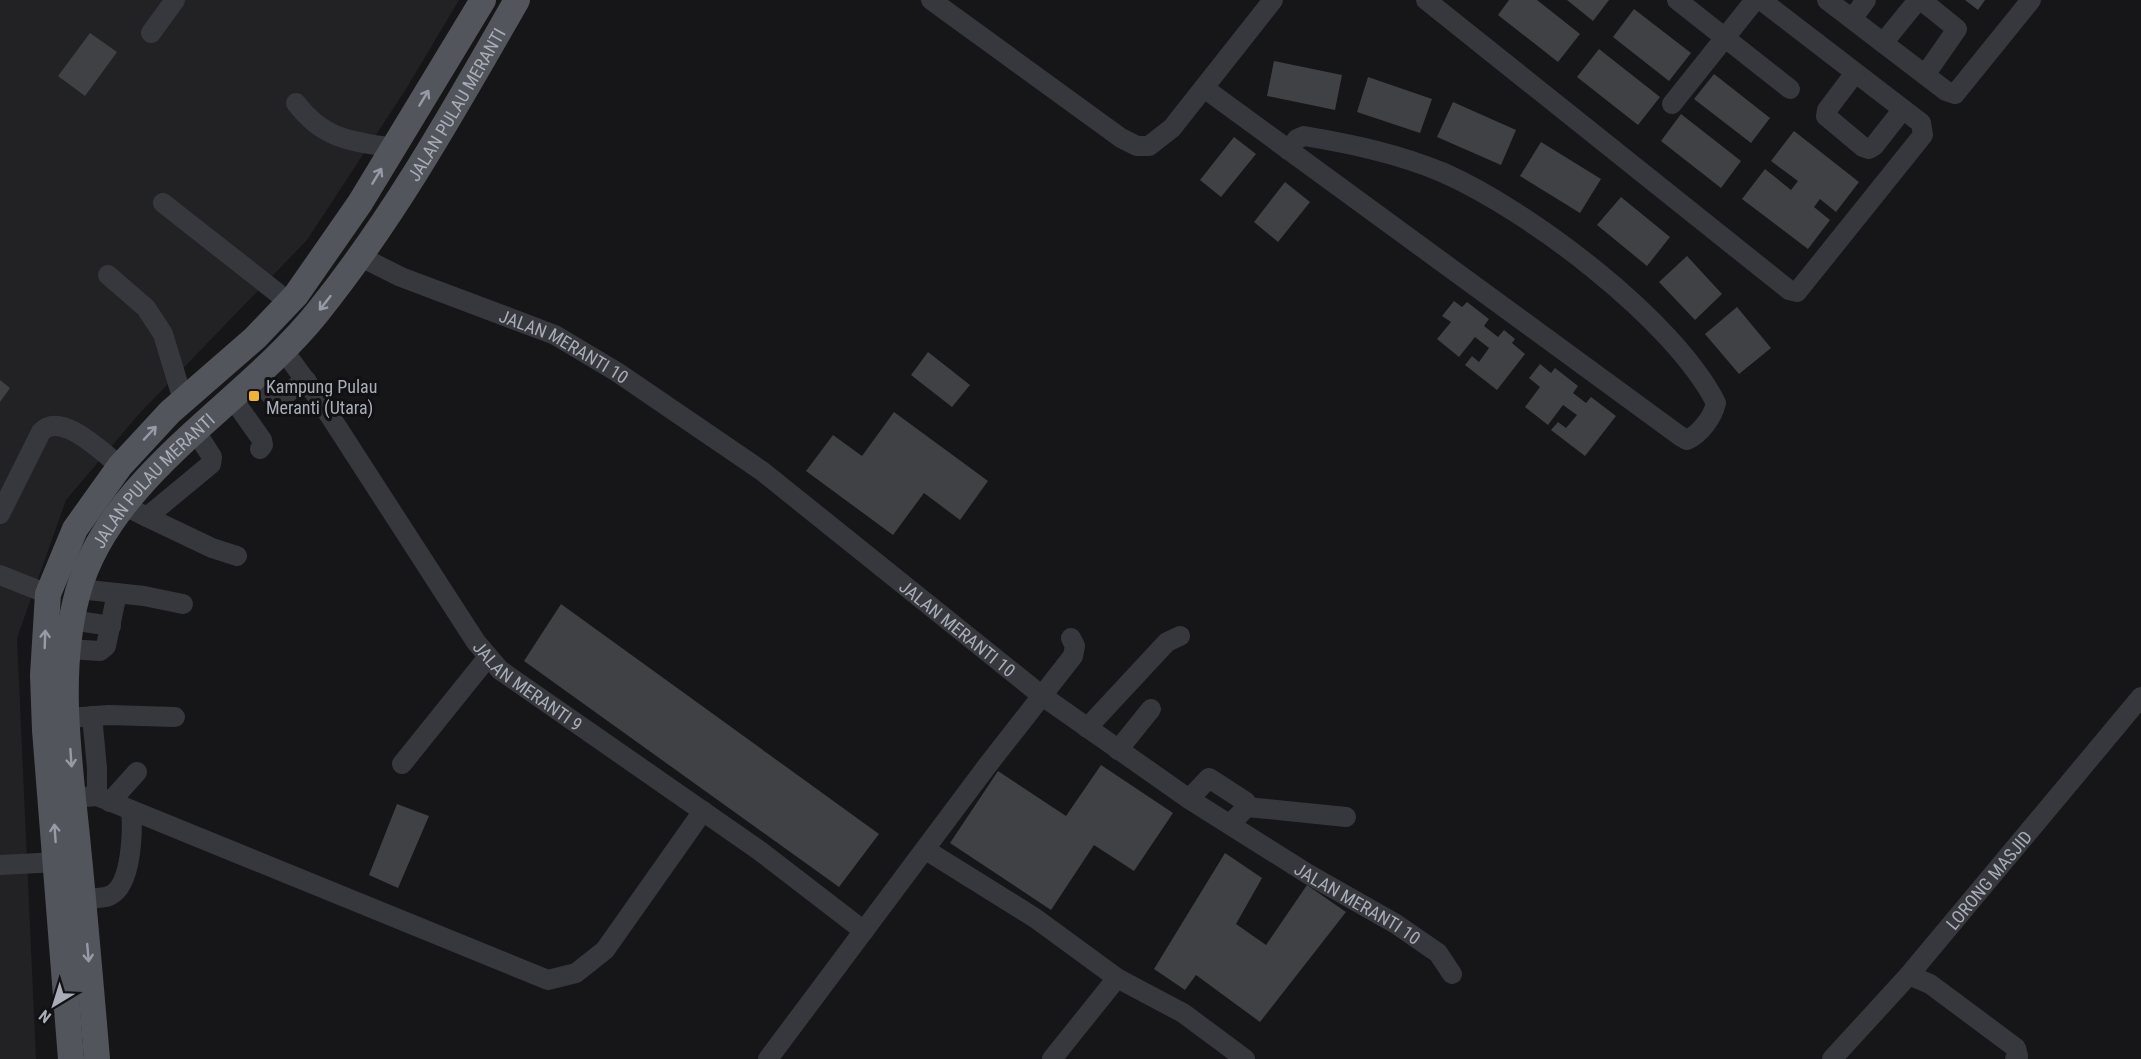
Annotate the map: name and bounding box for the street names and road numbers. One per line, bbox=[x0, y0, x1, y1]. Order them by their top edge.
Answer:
street label: JALAN PULAU MERANTI bbox=[403, 24, 509, 185]
street label: JALAN MERANTI 10 bbox=[497, 305, 633, 387]
street label: JALAN PULAU MERANTI bbox=[88, 409, 218, 551]
street label: JALAN MERANTI 10 bbox=[896, 575, 1020, 681]
street label: JALAN MERANTI 9 bbox=[469, 636, 587, 735]
street label: LORONG MASJID bbox=[1941, 826, 2036, 933]
street label: JALAN MERANTI 10 bbox=[1291, 858, 1425, 948]

